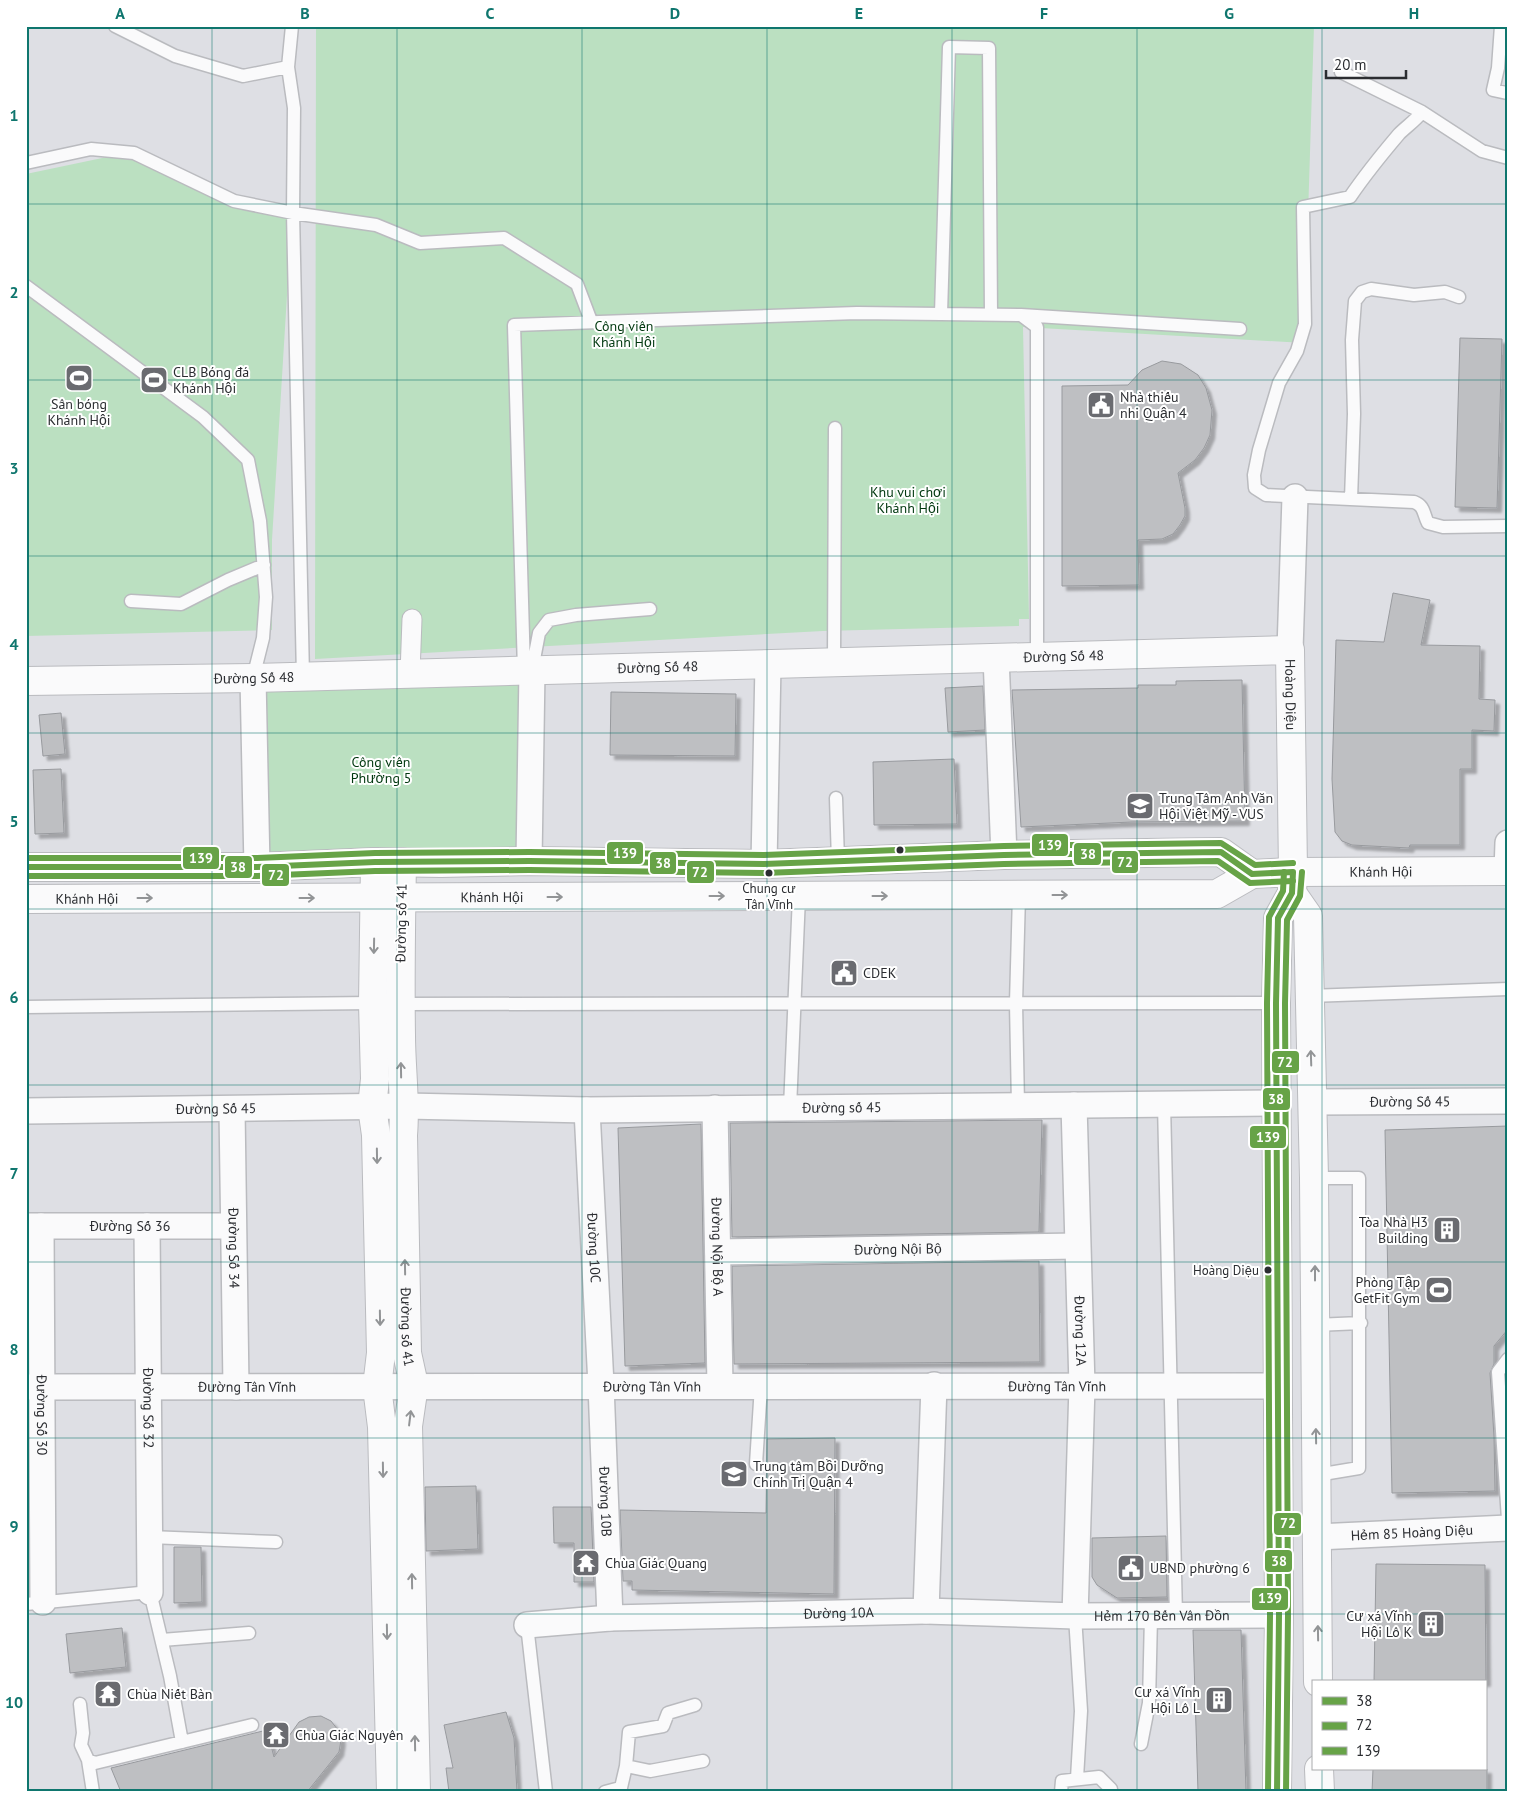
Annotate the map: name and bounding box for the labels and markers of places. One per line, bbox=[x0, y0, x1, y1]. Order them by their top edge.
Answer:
sports icon: Sân bóng Khánh Hội bbox=[64, 363, 94, 393]
place label: CLB Bóng đá Khánh Hội bbox=[173, 363, 249, 397]
sports icon: CLB Bóng đá Khánh Hội bbox=[139, 365, 169, 395]
place label: Nhà thiếu nhi Quận 4 bbox=[1120, 388, 1187, 422]
public building icon: Nhà thiếu nhi Quận 4 bbox=[1086, 390, 1116, 420]
place label: Sân bóng Khánh Hội bbox=[47, 395, 111, 429]
place label: Trung Tâm Anh Văn Hội Việt Mỹ - VUS bbox=[1159, 789, 1273, 823]
school or university icon: Trung Tâm Anh Văn Hội Việt Mỹ - VUS bbox=[1125, 791, 1155, 821]
unlabelled marker bbox=[895, 845, 905, 855]
marker: Chung cư Tân Vĩnh bbox=[764, 868, 774, 878]
place label: Chung cư Tân Vĩnh bbox=[742, 880, 796, 913]
public building icon: CDEK bbox=[829, 958, 859, 988]
place label: CDEK bbox=[863, 964, 897, 982]
place label: Tòa Nhà H3 Building bbox=[1359, 1213, 1428, 1247]
building icon: Tòa Nhà H3 Building bbox=[1432, 1215, 1462, 1245]
place label: Hoàng Diệu bbox=[1193, 1262, 1259, 1279]
marker: Hoàng Diệu bbox=[1263, 1265, 1273, 1275]
place label: Phòng Tập GetFit Gym bbox=[1354, 1273, 1420, 1307]
sports icon: Phòng Tập GetFit Gym bbox=[1424, 1275, 1454, 1305]
place label: Trung tâm Bồi Dưỡng Chính Trị Quận 4 bbox=[753, 1457, 884, 1491]
school or university icon: Trung tâm Bồi Dưỡng Chính Trị Quận 4 bbox=[719, 1459, 749, 1489]
temple icon: Chùa Giác Quang bbox=[571, 1548, 601, 1578]
public building icon: UBND phường 6 bbox=[1116, 1553, 1146, 1583]
place label: Chùa Giác Quang bbox=[605, 1554, 707, 1572]
place label: UBND phường 6 bbox=[1150, 1559, 1250, 1577]
place label: Cư xá Vĩnh Hội Lô K bbox=[1346, 1607, 1412, 1641]
building icon: Cư xá Vĩnh Hội Lô K bbox=[1416, 1609, 1446, 1639]
temple icon: Chùa Niết Bàn bbox=[93, 1679, 123, 1709]
place label: Cư xá Vĩnh Hội Lô L bbox=[1134, 1683, 1200, 1717]
place label: Chùa Niết Bàn bbox=[127, 1685, 212, 1703]
building icon: Cư xá Vĩnh Hội Lô L bbox=[1204, 1685, 1234, 1715]
temple icon: Chùa Giác Nguyên bbox=[261, 1720, 291, 1750]
place label: Chùa Giác Nguyên bbox=[295, 1726, 404, 1744]

